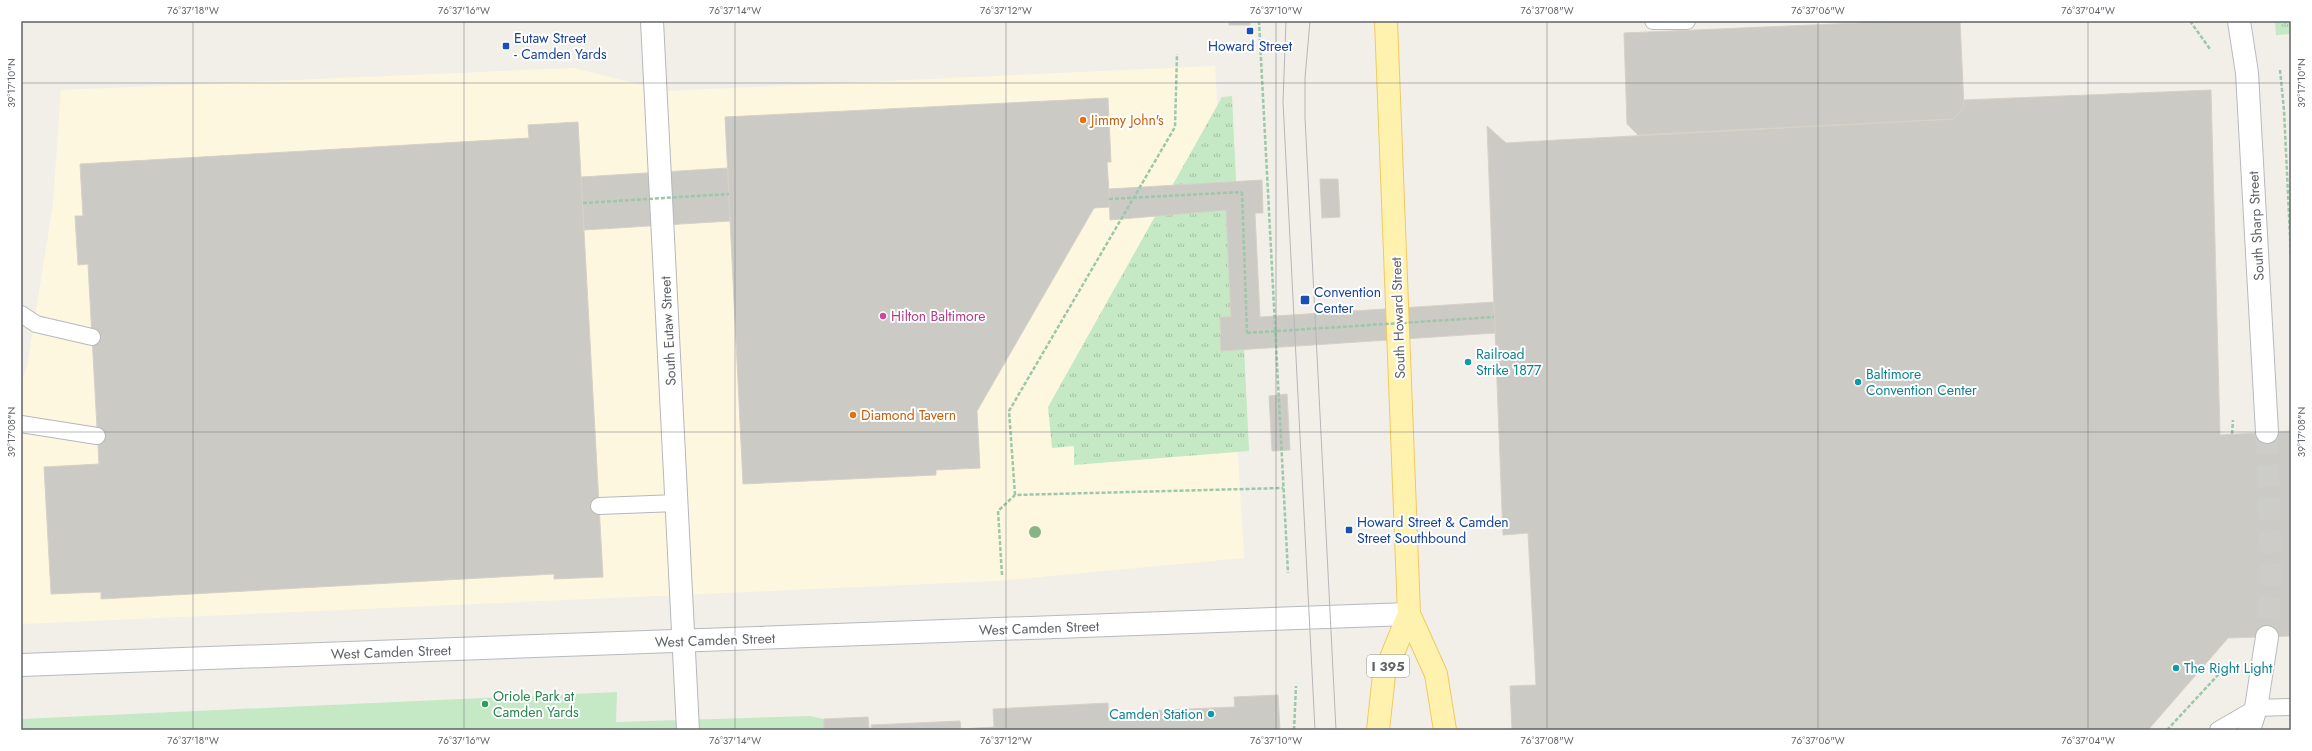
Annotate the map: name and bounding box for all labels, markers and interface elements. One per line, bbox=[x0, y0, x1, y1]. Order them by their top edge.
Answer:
text: 76°37'18"W bbox=[167, 3, 219, 18]
text: 76°37'16"W bbox=[438, 3, 490, 18]
text: 76°37'14"W bbox=[709, 3, 761, 18]
text: 76°37'12"W bbox=[980, 3, 1032, 18]
text: 76°37'10"W bbox=[1250, 3, 1302, 18]
text: 76°37'08"W bbox=[1520, 3, 1574, 18]
text: 76°37'06"W bbox=[1791, 3, 1845, 18]
text: 76°37'04"W bbox=[2061, 3, 2115, 18]
marker: Howard Street bbox=[1245, 26, 1255, 36]
place label: Eutaw Street - Camden Yards bbox=[514, 28, 607, 64]
place label: Howard Street bbox=[1208, 36, 1293, 56]
marker: Eutaw Street - Camden Yards bbox=[501, 41, 511, 51]
text: 39°17'10"N bbox=[4, 58, 19, 108]
text: 39°17'10"N bbox=[2294, 58, 2309, 108]
place label: Jimmy John's bbox=[1089, 110, 1164, 130]
marker: Jimmy John's bbox=[1078, 115, 1088, 125]
street label: South Sharp Street bbox=[2243, 170, 2269, 281]
street label: South Howard Street bbox=[1386, 256, 1410, 379]
street label: South Eutaw Street bbox=[655, 275, 681, 386]
place label: Convention Center bbox=[1314, 282, 1381, 318]
marker: Convention Center bbox=[1299, 294, 1311, 306]
place label: Hilton Baltimore bbox=[891, 306, 986, 326]
marker: Hilton Baltimore bbox=[878, 311, 888, 321]
place label: Railroad Strike 1877 bbox=[1476, 344, 1542, 380]
marker: Railroad Strike 1877 bbox=[1463, 357, 1473, 367]
place label: Baltimore Convention Center bbox=[1866, 364, 1977, 400]
marker: Baltimore Convention Center bbox=[1853, 377, 1863, 387]
place label: Diamond Tavern bbox=[861, 405, 956, 425]
text: 39°17'08"N bbox=[4, 407, 19, 457]
text: 39°17'08"N bbox=[2294, 407, 2309, 457]
marker: Diamond Tavern bbox=[848, 410, 858, 420]
place label: Howard Street & Camden Street Southbound bbox=[1357, 512, 1509, 548]
marker: Howard Street & Camden Street Southbound bbox=[1344, 525, 1354, 535]
street label: West Camden Street bbox=[978, 616, 1100, 640]
street label: West Camden Street bbox=[654, 628, 776, 652]
street label: West Camden Street bbox=[330, 640, 452, 664]
road number: I 395 bbox=[1367, 655, 1409, 677]
place label: The Right Light bbox=[2184, 658, 2273, 678]
marker: The Right Light bbox=[2171, 663, 2181, 673]
place label: Oriole Park at Camden Yards bbox=[493, 686, 579, 722]
marker: Oriole Park at Camden Yards bbox=[480, 699, 490, 709]
place label: Camden Station bbox=[1109, 704, 1203, 724]
marker: Camden Station bbox=[1206, 709, 1216, 719]
text: 76°37'18"W bbox=[167, 733, 219, 748]
text: 76°37'16"W bbox=[438, 733, 490, 748]
text: 76°37'14"W bbox=[709, 733, 761, 748]
text: 76°37'12"W bbox=[980, 733, 1032, 748]
text: 76°37'10"W bbox=[1250, 733, 1302, 748]
text: 76°37'08"W bbox=[1520, 733, 1574, 748]
text: 76°37'06"W bbox=[1791, 733, 1845, 748]
text: 76°37'04"W bbox=[2061, 733, 2115, 748]

